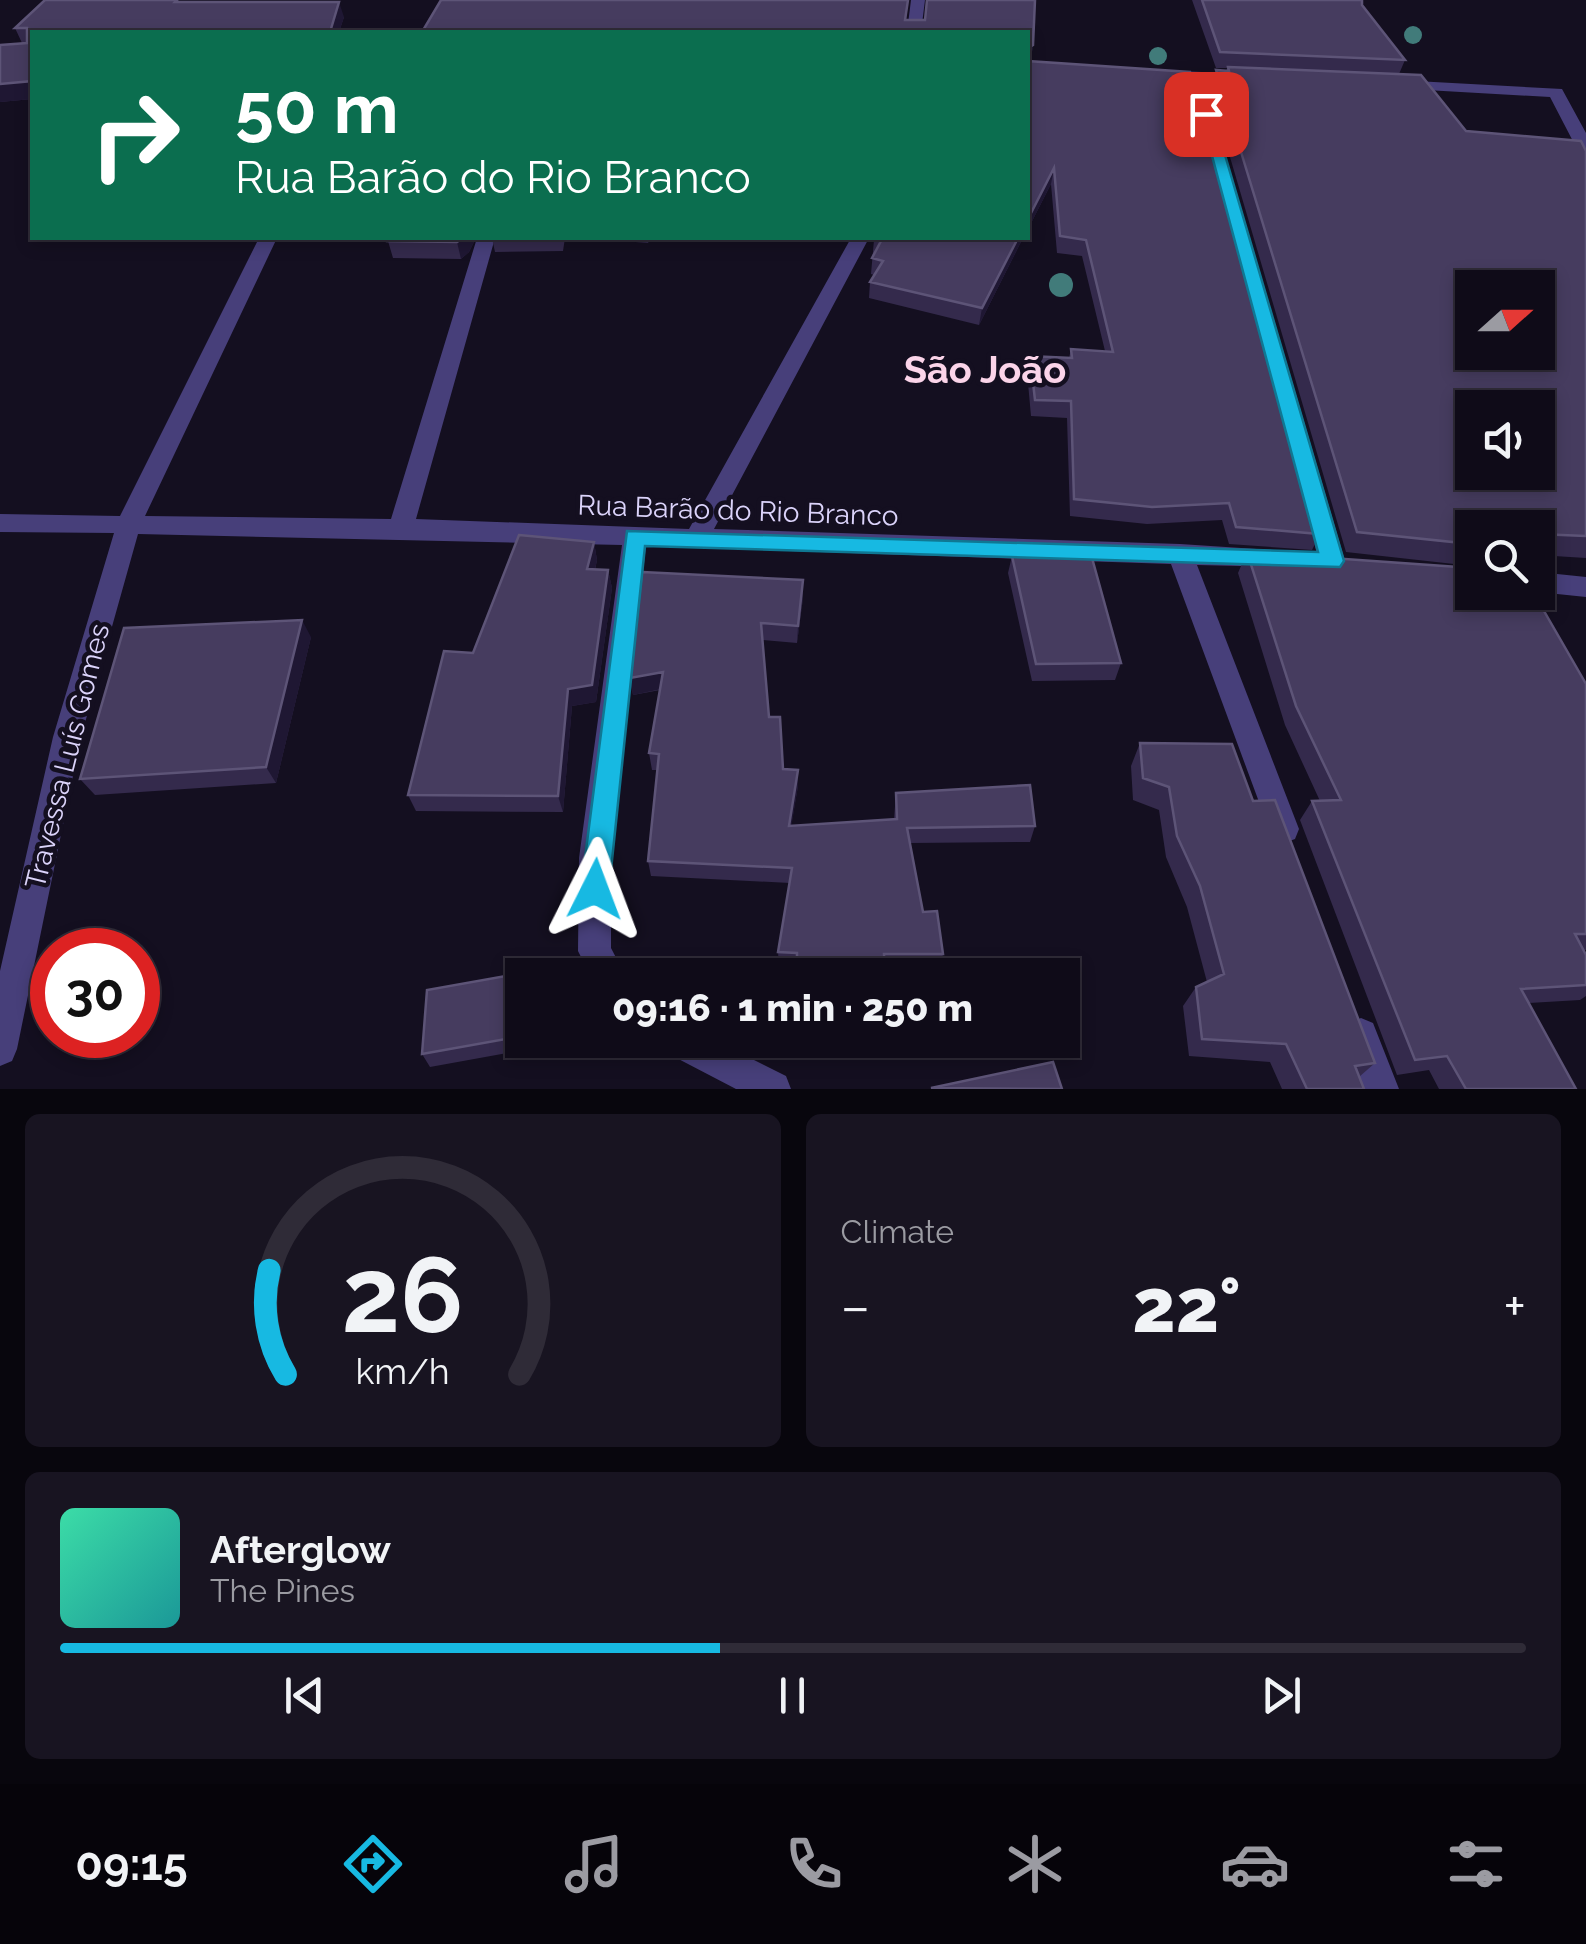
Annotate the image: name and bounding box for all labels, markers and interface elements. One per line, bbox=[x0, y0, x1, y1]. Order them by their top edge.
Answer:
text: 50 m bbox=[235, 67, 399, 149]
icon: right bbox=[70, 70, 200, 200]
pin bbox=[1164, 72, 1249, 157]
icon: arrive bbox=[1179, 87, 1234, 142]
text: Rua Barão do Rio Branco bbox=[235, 151, 751, 204]
north arrow bbox=[1455, 270, 1555, 370]
map controls bbox=[1455, 270, 1555, 610]
district label: São João bbox=[904, 347, 1066, 392]
button: sound bbox=[1455, 390, 1555, 490]
street label: Rua Barão do Rio Branco bbox=[577, 488, 899, 533]
button: search bbox=[1455, 510, 1555, 610]
street label: Travessa Luís Gomes bbox=[19, 620, 116, 892]
position arrow bbox=[543, 837, 647, 941]
speed limit sign: 30 bbox=[30, 928, 160, 1058]
text: 09:16 · 1 min · 250 m bbox=[612, 985, 973, 1030]
text: Climate bbox=[841, 1213, 954, 1250]
text: 26 bbox=[342, 1234, 464, 1356]
text: 22° bbox=[1132, 1261, 1241, 1350]
text: − bbox=[841, 1274, 870, 1339]
text: + bbox=[1503, 1274, 1526, 1339]
text: km/h bbox=[356, 1350, 450, 1392]
text: Afterglow bbox=[210, 1527, 391, 1572]
text: The Pines bbox=[210, 1572, 355, 1609]
icon: previous bbox=[277, 1668, 332, 1723]
icon: pause bbox=[765, 1668, 820, 1723]
icon: next bbox=[1254, 1668, 1309, 1723]
icon: directions bbox=[338, 1829, 408, 1899]
icon: music bbox=[559, 1829, 629, 1899]
icon: phone bbox=[779, 1829, 849, 1899]
icon: climate bbox=[1000, 1829, 1070, 1899]
icon: car bbox=[1220, 1829, 1290, 1899]
icon: filters bbox=[1441, 1829, 1511, 1899]
text: 09:15 bbox=[75, 1838, 188, 1891]

